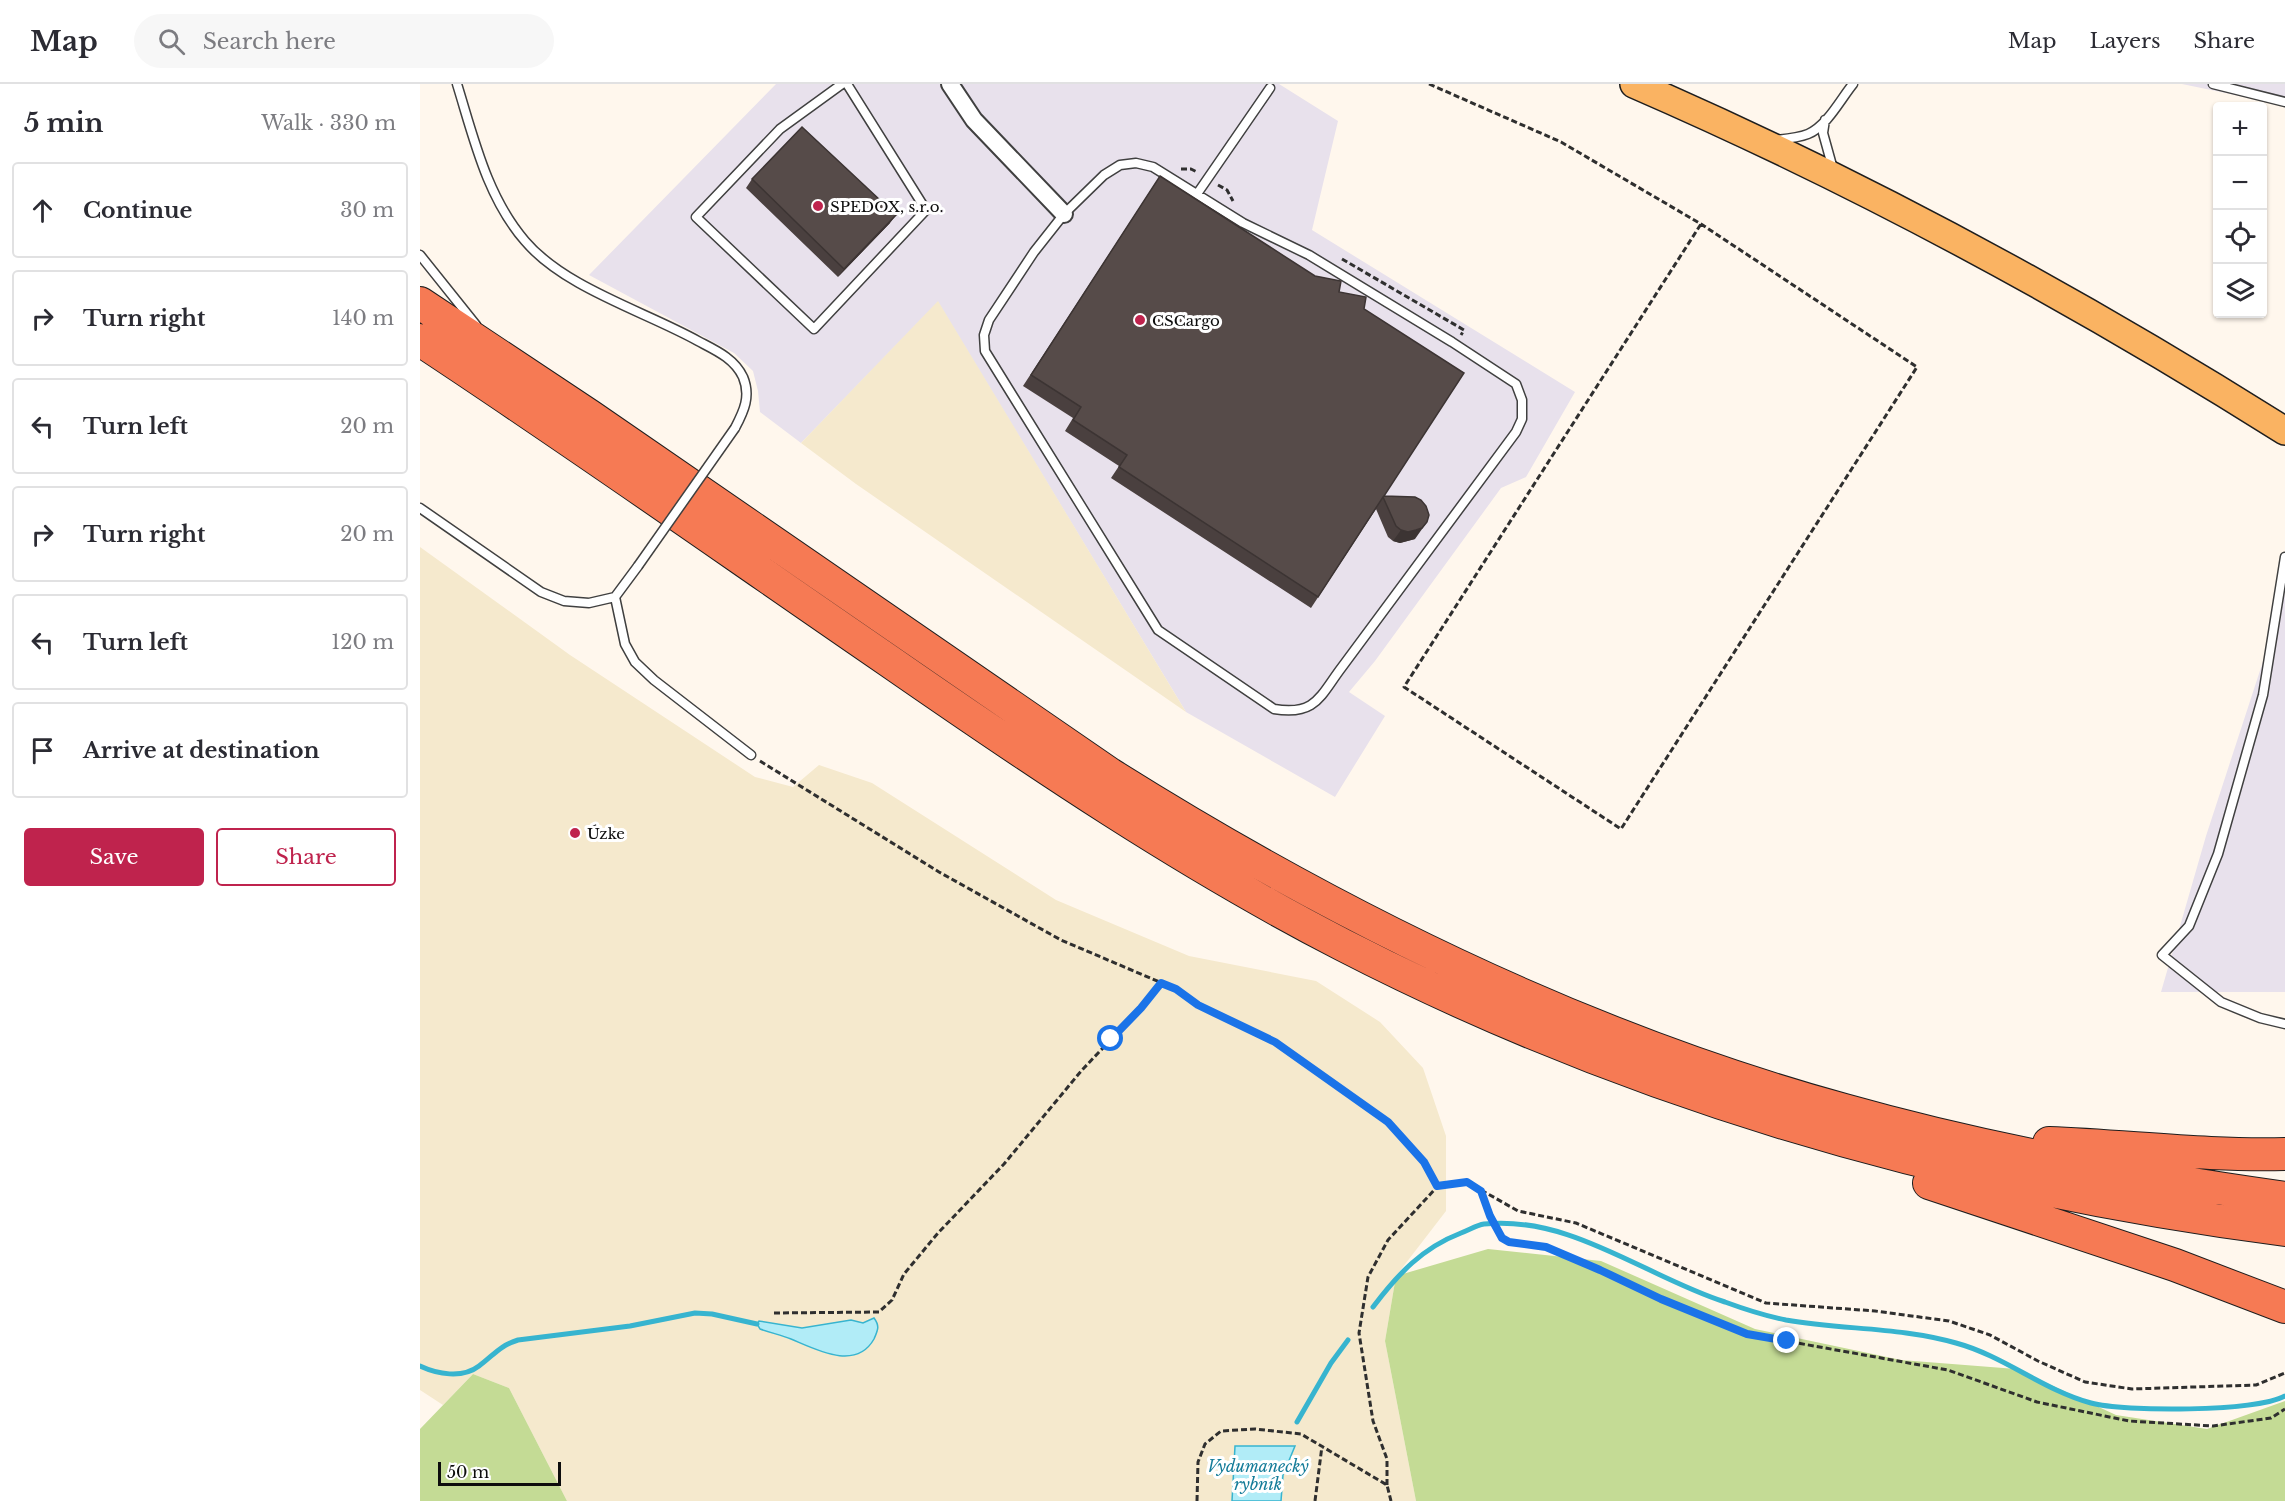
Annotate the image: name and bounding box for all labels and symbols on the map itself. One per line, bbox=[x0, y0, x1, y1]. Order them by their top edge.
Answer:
place label: SPEDOX, s.r.o. bbox=[830, 197, 944, 216]
marker: SPEDOX, s.r.o. bbox=[811, 199, 825, 213]
place label: CSCargo bbox=[1152, 311, 1220, 330]
marker: CSCargo bbox=[1133, 313, 1147, 327]
place label: Úzke bbox=[587, 824, 625, 843]
marker: Úzke bbox=[568, 826, 582, 840]
route start bbox=[1097, 1025, 1123, 1051]
route end bbox=[1773, 1327, 1799, 1353]
water label: Vydumanecký rybník bbox=[1207, 1456, 1309, 1494]
scale bar bbox=[438, 1459, 561, 1486]

